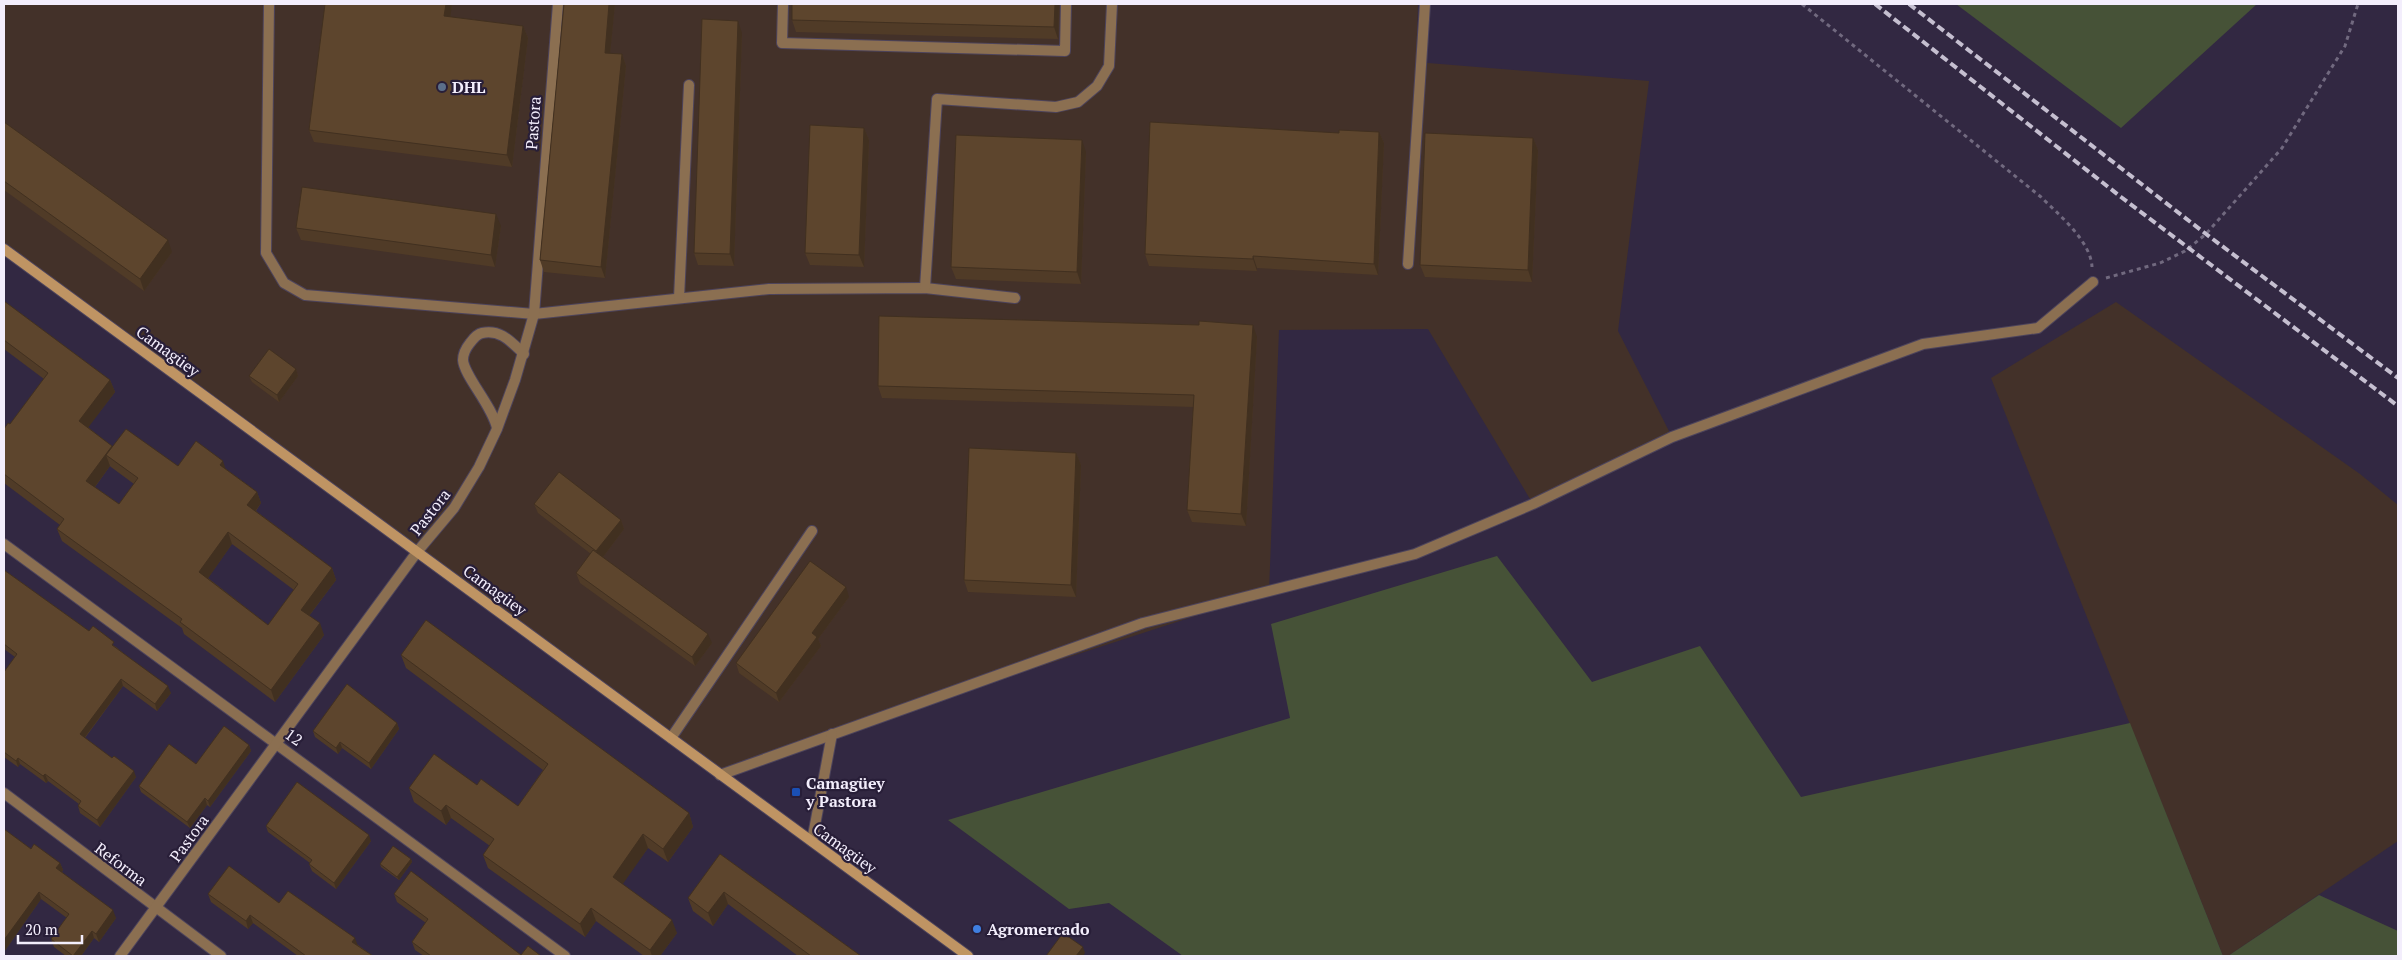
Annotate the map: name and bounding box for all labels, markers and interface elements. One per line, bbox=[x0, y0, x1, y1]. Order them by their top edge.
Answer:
place label: DHL bbox=[452, 76, 486, 98]
marker: DHL bbox=[436, 81, 448, 93]
street label: Pastora bbox=[520, 96, 546, 150]
street label: Camagüey bbox=[132, 320, 205, 382]
street label: Pastora bbox=[405, 484, 455, 540]
street label: Camagüey bbox=[459, 559, 532, 621]
street label: 12 bbox=[281, 723, 307, 751]
place label: Camagüey y Pastora bbox=[805, 772, 885, 812]
marker: Camagüey y Pastora bbox=[790, 786, 802, 798]
street label: Pastora bbox=[164, 810, 214, 866]
street label: Camagüey bbox=[809, 817, 882, 879]
street label: Reforma bbox=[90, 837, 152, 891]
scale bar bbox=[18, 912, 81, 944]
place label: Agromercado bbox=[987, 918, 1090, 940]
text: 20 m bbox=[25, 919, 58, 939]
marker: Agromercado bbox=[971, 923, 983, 935]

